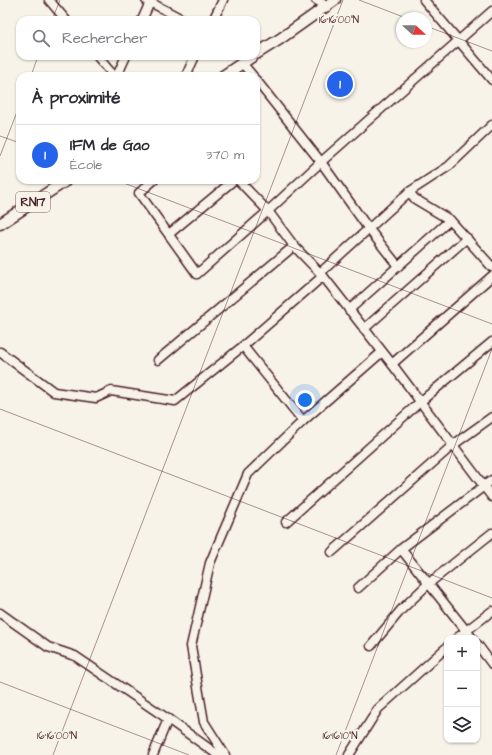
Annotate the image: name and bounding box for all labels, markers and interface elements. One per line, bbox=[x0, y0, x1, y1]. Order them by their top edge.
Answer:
north arrow bbox=[396, 12, 432, 48]
text: 16°16'00"N bbox=[319, 13, 359, 27]
search box bbox=[16, 16, 260, 60]
icon: search bbox=[30, 27, 52, 49]
text: Rechercher bbox=[62, 28, 147, 49]
pin: 1 bbox=[327, 69, 353, 99]
text: À proximité bbox=[32, 86, 121, 110]
text: IFM de Gao bbox=[70, 135, 149, 156]
text: 1 bbox=[44, 146, 46, 164]
text: 370 m bbox=[206, 146, 244, 164]
text: École bbox=[70, 156, 102, 174]
road number: RN17 bbox=[16, 192, 50, 212]
your location bbox=[295, 390, 315, 410]
map controls bbox=[444, 635, 480, 743]
button: + bbox=[444, 635, 480, 671]
button: − bbox=[444, 671, 480, 707]
button: layers bbox=[444, 707, 480, 743]
text: 16°16'00"N bbox=[37, 729, 77, 743]
text: 16°16'10"N bbox=[322, 729, 358, 743]

